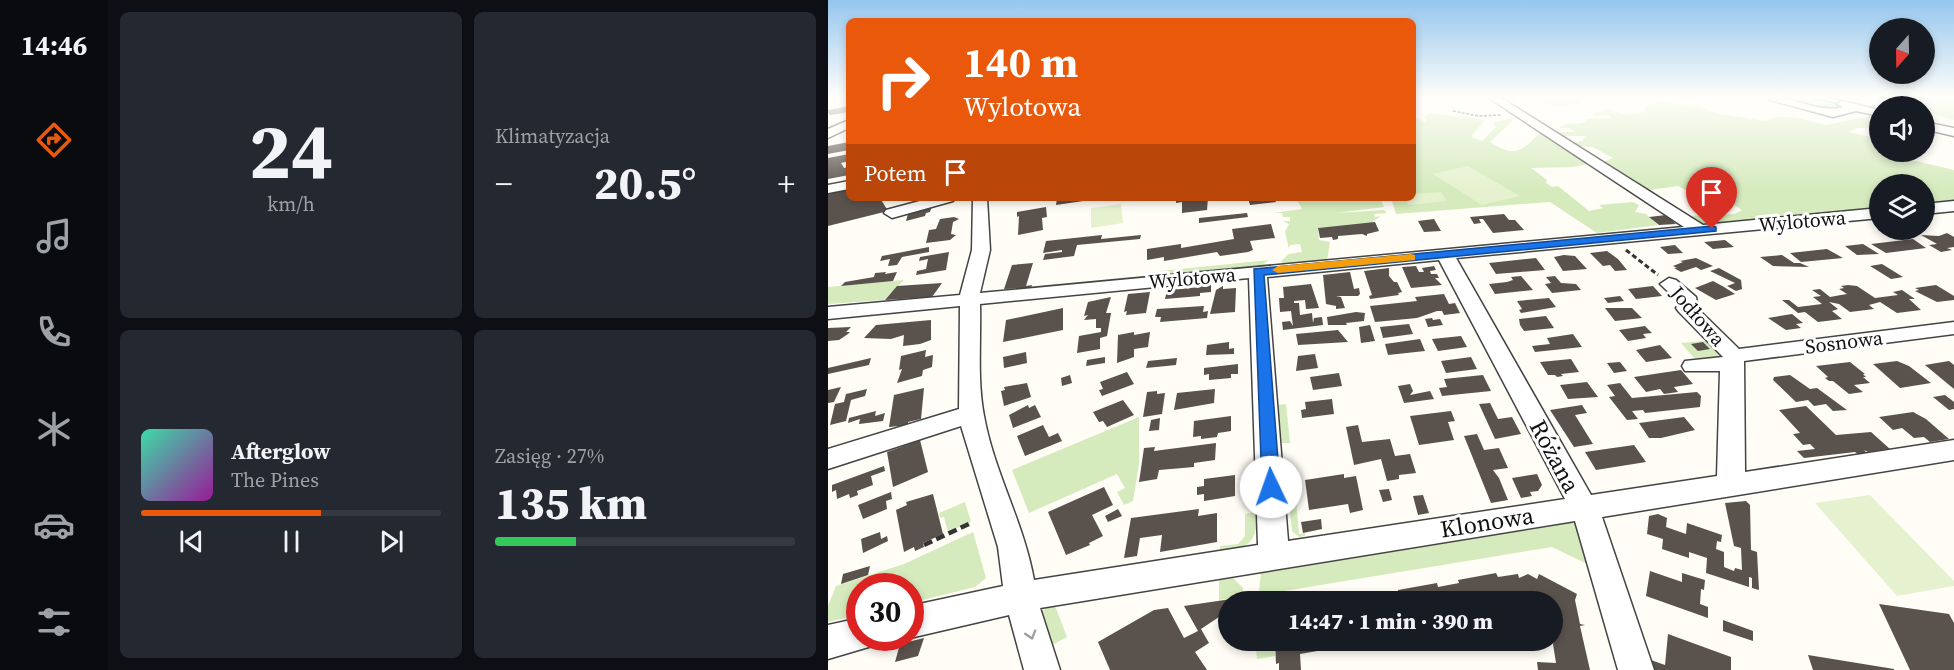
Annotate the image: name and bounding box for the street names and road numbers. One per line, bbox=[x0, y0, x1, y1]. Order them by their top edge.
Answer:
street label: Wylotowa bbox=[1757, 203, 1848, 239]
street label: Wylotowa bbox=[1147, 260, 1238, 296]
street label: Jodłowa bbox=[1663, 279, 1733, 353]
street label: Sosnowa bbox=[1804, 323, 1885, 361]
street label: Różana bbox=[1522, 414, 1588, 499]
street label: Klonowa bbox=[1438, 498, 1537, 546]

